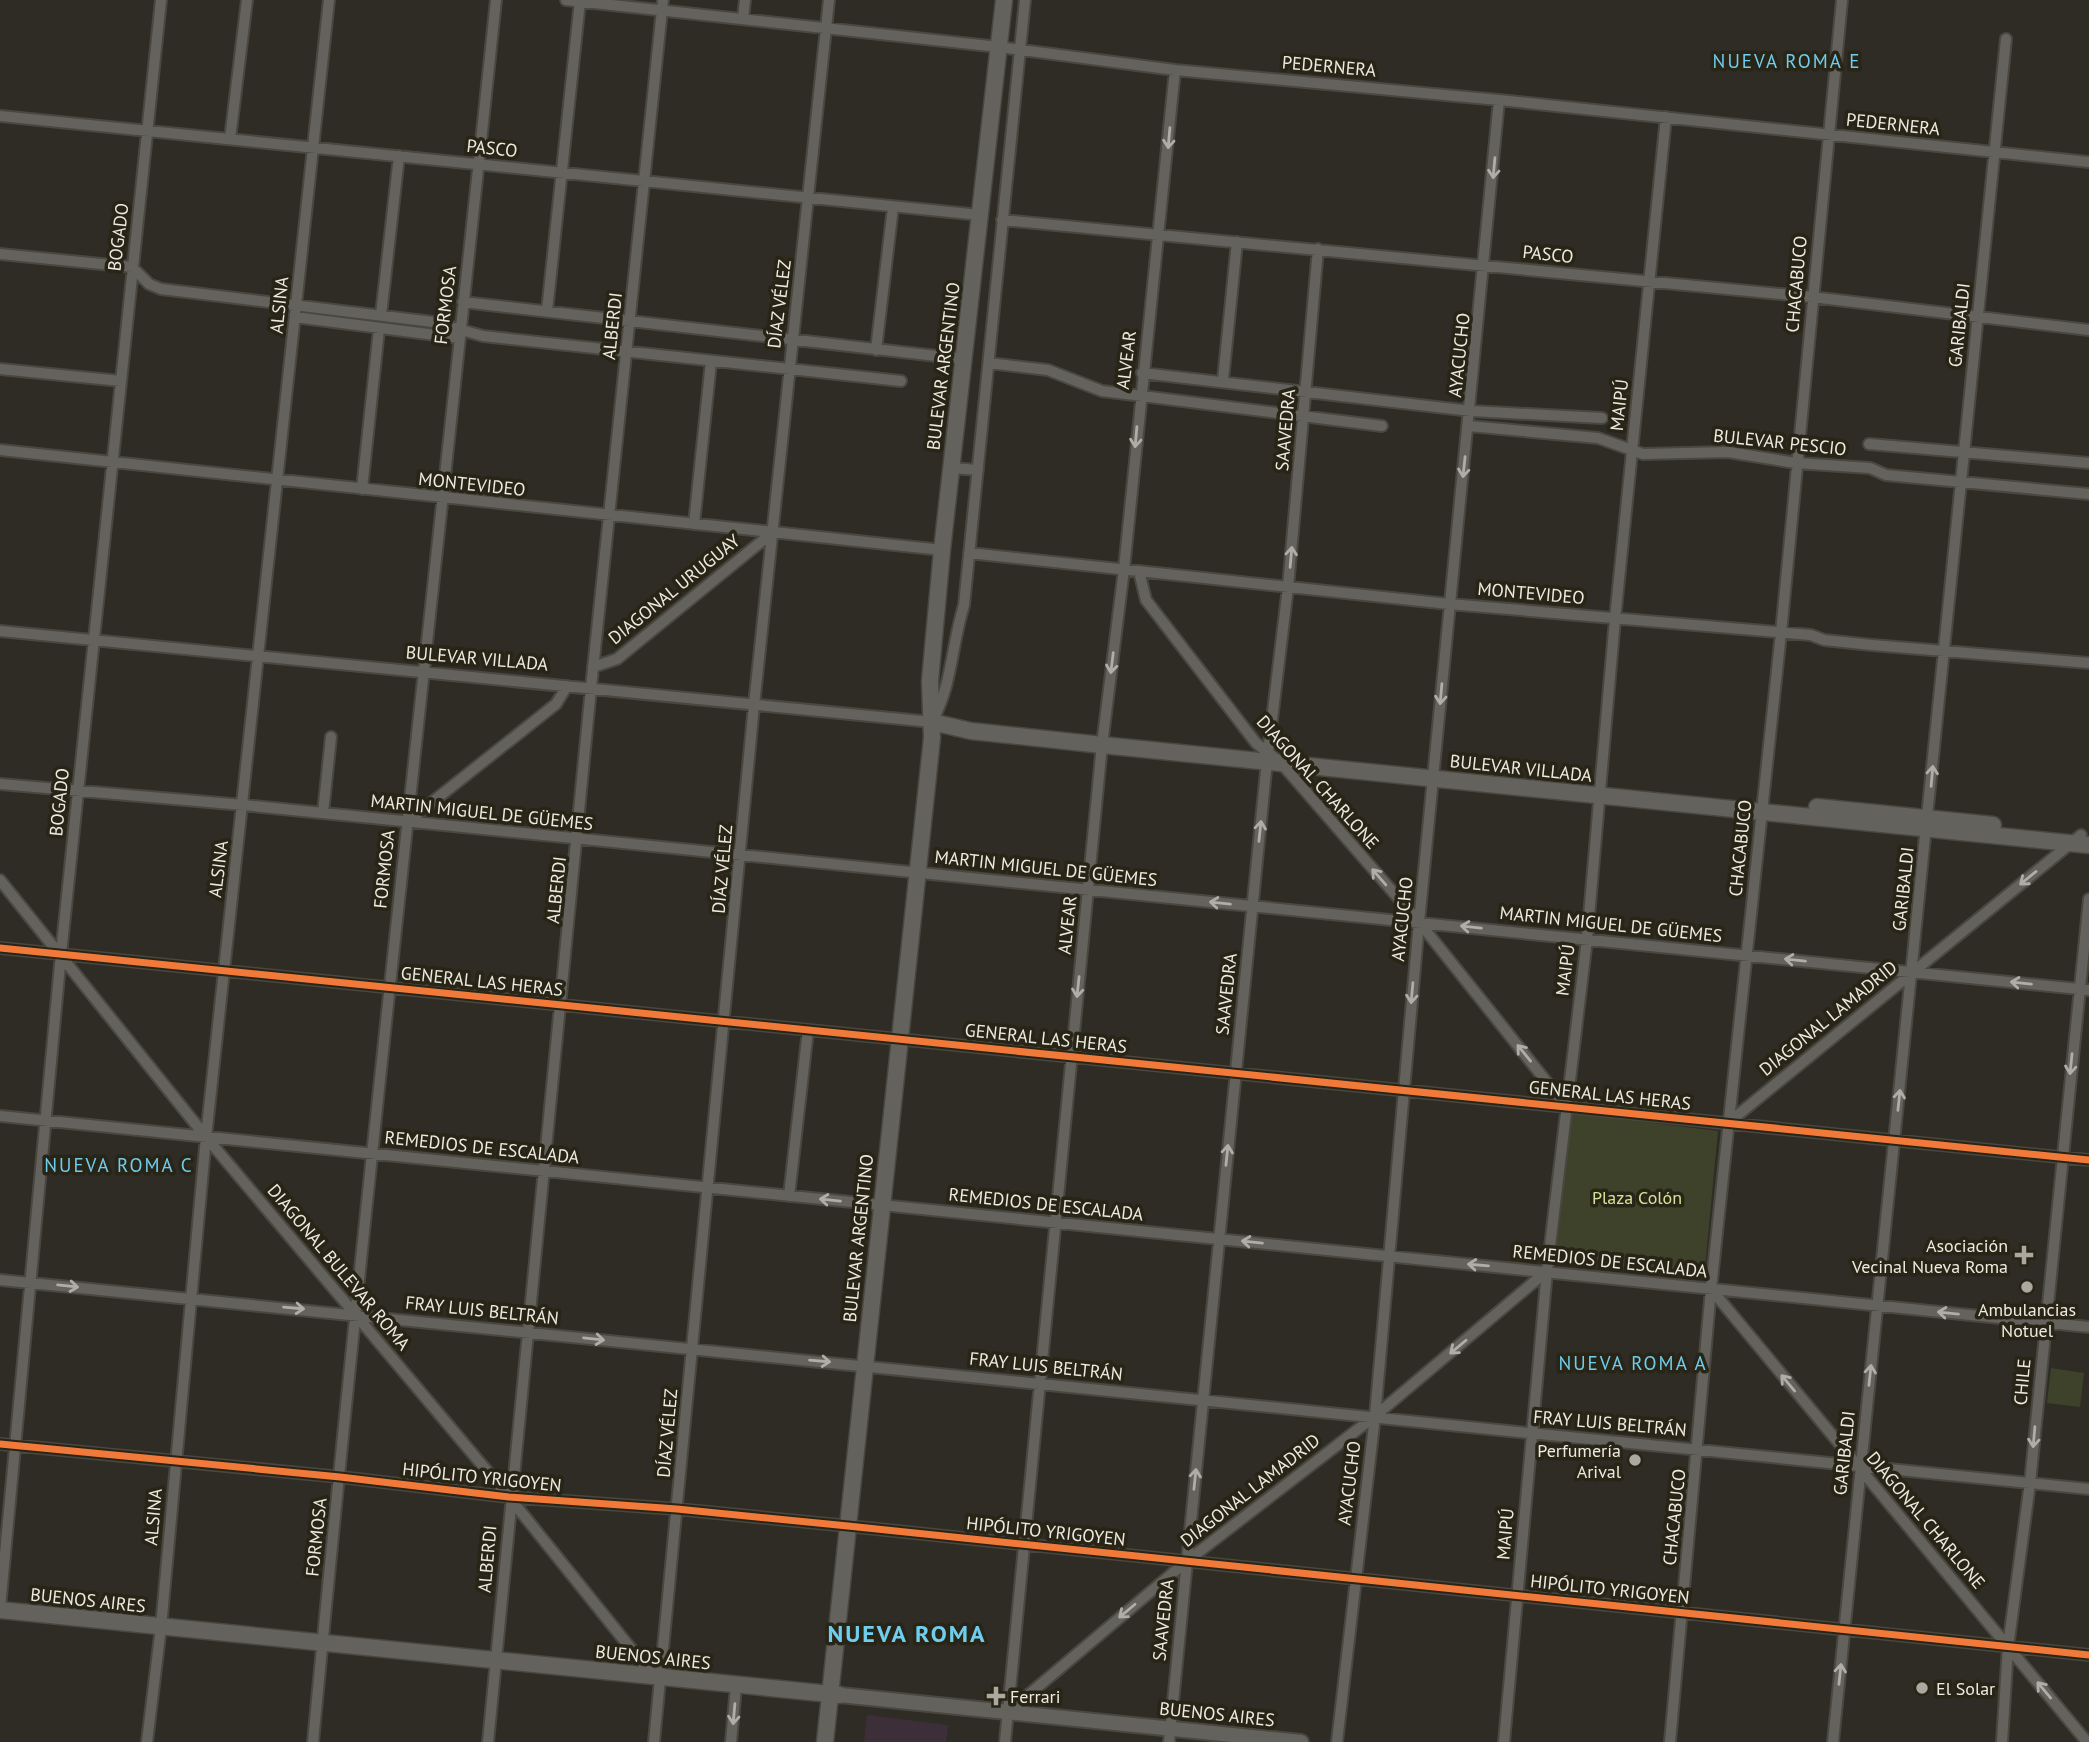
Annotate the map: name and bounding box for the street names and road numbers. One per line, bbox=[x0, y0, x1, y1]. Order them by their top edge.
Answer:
street label: PEDERNERA bbox=[1281, 50, 1377, 82]
street label: PEDERNERA bbox=[1845, 108, 1942, 140]
street label: PASCO bbox=[465, 134, 519, 162]
street label: BOGADO bbox=[102, 202, 134, 272]
street label: CHACABUCO bbox=[1780, 235, 1812, 333]
street label: PASCO bbox=[1521, 240, 1575, 268]
street label: DÍAZ VÉLEZ bbox=[762, 258, 796, 350]
street label: FORMOSA bbox=[429, 264, 461, 346]
street label: ALSINA bbox=[265, 275, 293, 335]
street label: BULEVAR ARGENTINO bbox=[921, 281, 965, 451]
street label: GARIBALDI bbox=[1943, 282, 1975, 368]
street label: ALBERDI bbox=[597, 291, 627, 361]
street label: AYACUCHO bbox=[1443, 312, 1475, 398]
street label: ALVEAR bbox=[1111, 329, 1141, 391]
street label: MAIPÚ bbox=[1605, 378, 1633, 432]
street label: SAAVEDRA bbox=[1270, 388, 1300, 472]
street label: BULEVAR PESCIO bbox=[1712, 424, 1848, 460]
street label: MONTEVIDEO bbox=[417, 467, 527, 501]
street label: DIAGONAL URUGUAY bbox=[604, 529, 744, 649]
street label: MONTEVIDEO bbox=[1476, 577, 1586, 609]
street label: BULEVAR VILLADA bbox=[405, 640, 550, 676]
street label: DIAGONAL CHARLONE bbox=[1252, 710, 1384, 854]
street label: BULEVAR VILLADA bbox=[1449, 749, 1594, 787]
street label: BOGADO bbox=[44, 767, 74, 837]
street label: MARTIN MIGUEL DE GÜEMES bbox=[369, 789, 595, 835]
street label: CHACABUCO bbox=[1723, 798, 1757, 898]
street label: DÍAZ VÉLEZ bbox=[707, 823, 737, 914]
street label: FORMOSA bbox=[368, 828, 400, 909]
street label: ALSINA bbox=[203, 839, 233, 899]
street label: MARTIN MIGUEL DE GÜEMES bbox=[933, 845, 1159, 891]
street label: GARIBALDI bbox=[1887, 846, 1919, 932]
street label: ALBERDI bbox=[541, 855, 571, 925]
street label: AYACUCHO bbox=[1386, 876, 1418, 962]
street label: ALVEAR bbox=[1052, 894, 1082, 956]
street label: MARTIN MIGUEL DE GÜEMES bbox=[1498, 901, 1724, 947]
street label: MAIPÚ bbox=[1550, 943, 1580, 997]
street label: SAAVEDRA bbox=[1210, 951, 1242, 1036]
street label: DIAGONAL LAMADRID bbox=[1754, 955, 1902, 1081]
street label: GENERAL LAS HERAS bbox=[400, 961, 564, 1001]
street label: GENERAL LAS HERAS bbox=[964, 1018, 1128, 1058]
street label: GENERAL LAS HERAS bbox=[1528, 1075, 1692, 1115]
street label: REMEDIOS DE ESCALADA bbox=[384, 1125, 581, 1169]
street label: BULEVAR ARGENTINO bbox=[838, 1153, 878, 1323]
street label: DIAGONAL BULEVAR ROMA bbox=[263, 1179, 416, 1355]
street label: REMEDIOS DE ESCALADA bbox=[948, 1182, 1145, 1226]
street label: REMEDIOS DE ESCALADA bbox=[1512, 1239, 1709, 1283]
street label: FRAY LUIS BELTRÁN bbox=[404, 1291, 560, 1329]
street label: FRAY LUIS BELTRÁN bbox=[968, 1347, 1124, 1385]
street label: CHILE bbox=[2009, 1358, 2035, 1406]
street label: DÍAZ VÉLEZ bbox=[652, 1387, 682, 1478]
street label: FRAY LUIS BELTRÁN bbox=[1532, 1405, 1688, 1441]
street label: GARIBALDI bbox=[1828, 1410, 1860, 1496]
street label: DIAGONAL LAMADRID bbox=[1176, 1428, 1324, 1552]
street label: AYACUCHO bbox=[1332, 1439, 1366, 1527]
street label: DIAGONAL CHARLONE bbox=[1862, 1447, 1990, 1593]
street label: HIPÓLITO YRIGOYEN bbox=[401, 1457, 563, 1497]
street label: CHACABUCO bbox=[1657, 1467, 1691, 1567]
street label: ALSINA bbox=[139, 1487, 167, 1547]
street label: FORMOSA bbox=[300, 1496, 332, 1577]
street label: MAIPÚ bbox=[1491, 1507, 1519, 1561]
street label: HIPÓLITO YRIGOYEN bbox=[965, 1511, 1127, 1551]
street label: ALBERDI bbox=[473, 1524, 501, 1594]
street label: HIPÓLITO YRIGOYEN bbox=[1529, 1569, 1691, 1609]
street label: SAAVEDRA bbox=[1147, 1577, 1179, 1662]
street label: BUENOS AIRES bbox=[29, 1583, 147, 1617]
street label: BUENOS AIRES bbox=[594, 1640, 712, 1674]
street label: BUENOS AIRES bbox=[1158, 1697, 1276, 1731]

